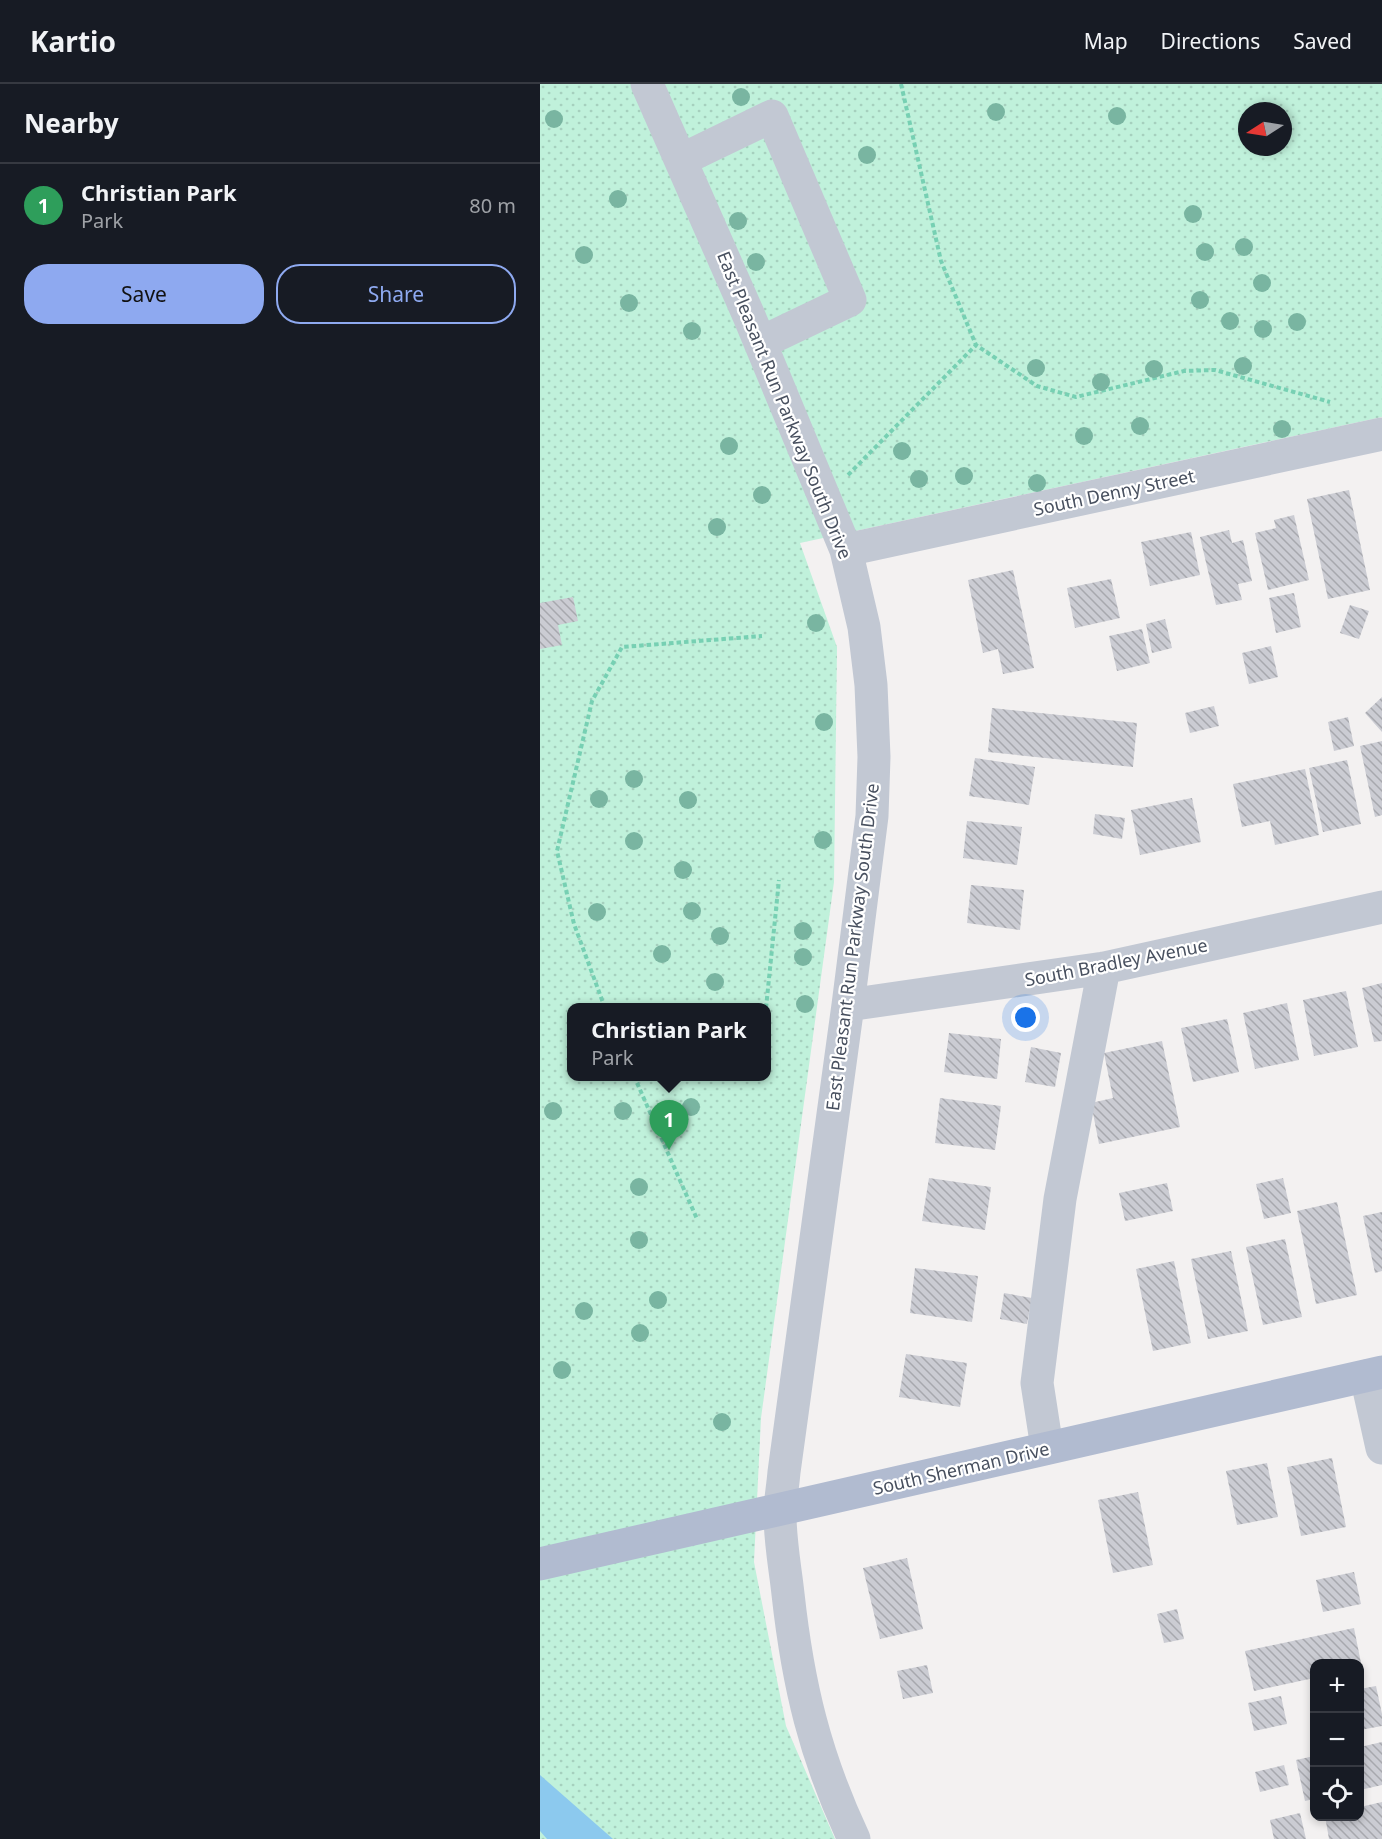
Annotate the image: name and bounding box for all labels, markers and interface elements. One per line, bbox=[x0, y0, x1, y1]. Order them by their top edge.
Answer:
text: Kartio bbox=[30, 22, 116, 60]
text: Map bbox=[1084, 27, 1128, 55]
text: Directions bbox=[1161, 27, 1260, 55]
text: Saved bbox=[1293, 27, 1352, 55]
north arrow bbox=[1238, 102, 1292, 156]
text: Nearby bbox=[24, 105, 119, 141]
text: Christian Park bbox=[81, 177, 237, 207]
text: 1 bbox=[38, 192, 49, 219]
text: 80 m bbox=[469, 192, 516, 219]
text: Park bbox=[81, 207, 123, 234]
street label: East Pleasant Run Parkway South Drive bbox=[712, 248, 858, 562]
button: Save bbox=[24, 264, 264, 324]
button: Share bbox=[276, 264, 516, 324]
street label: South Denny Street bbox=[1031, 463, 1197, 521]
street label: East Pleasant Run Parkway South Drive bbox=[820, 782, 884, 1112]
street label: South Bradley Avenue bbox=[1023, 933, 1209, 991]
popup bbox=[567, 1003, 771, 1081]
your location bbox=[1011, 1003, 1040, 1032]
text: Christian Park bbox=[591, 1014, 747, 1044]
text: Park bbox=[591, 1044, 634, 1071]
pin: 1 bbox=[650, 1100, 688, 1150]
street label: South Sherman Drive bbox=[871, 1436, 1051, 1500]
map controls bbox=[1310, 1659, 1364, 1821]
button: + bbox=[1310, 1659, 1364, 1713]
button: − bbox=[1310, 1713, 1364, 1767]
button: locate bbox=[1310, 1767, 1364, 1821]

